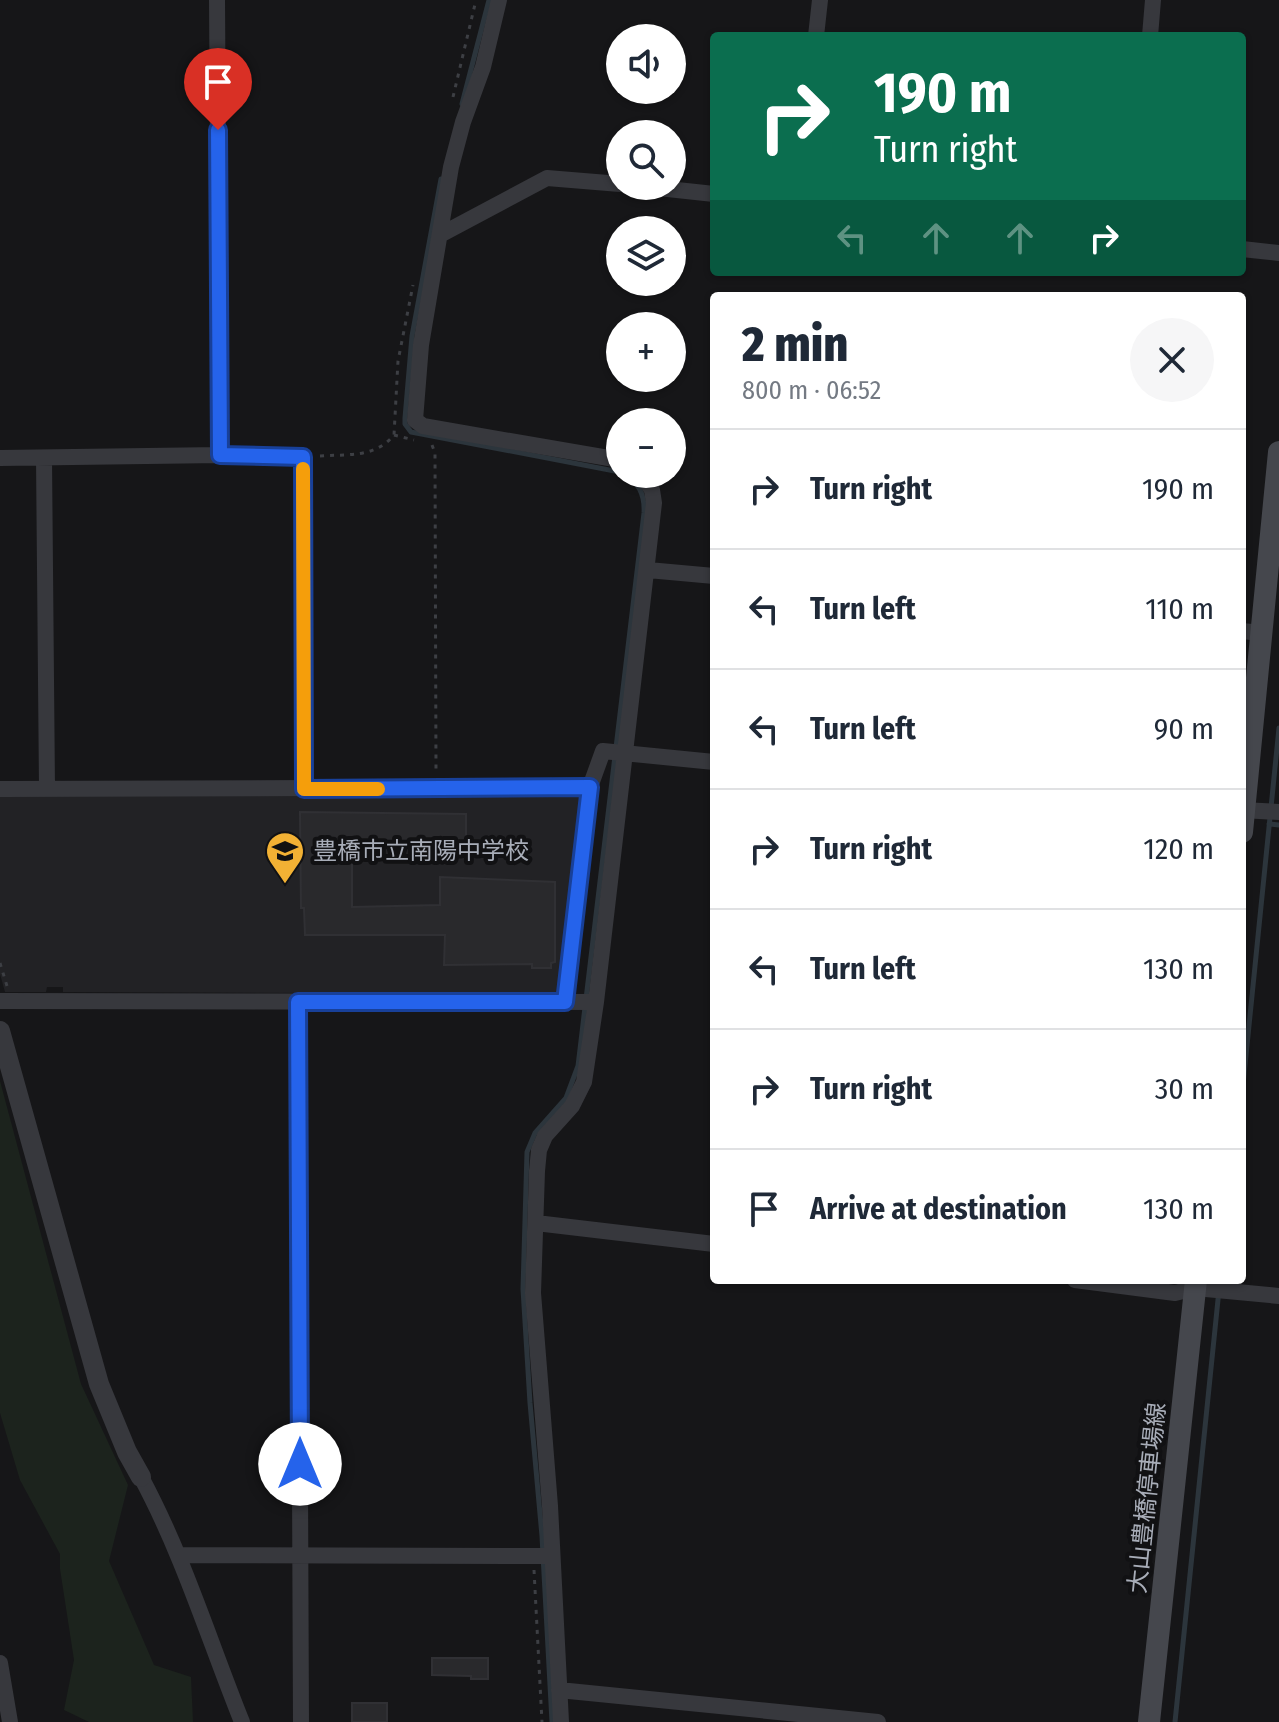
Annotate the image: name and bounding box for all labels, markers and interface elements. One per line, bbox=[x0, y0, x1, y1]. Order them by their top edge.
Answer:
map controls bbox=[606, 24, 686, 488]
button: sound bbox=[606, 24, 686, 104]
pin bbox=[184, 48, 252, 130]
icon: arrive bbox=[196, 60, 240, 104]
text: 190 m bbox=[874, 60, 1012, 127]
icon: right bbox=[742, 64, 846, 168]
button: search bbox=[606, 120, 686, 200]
text: Turn right bbox=[874, 128, 1017, 172]
button: layers bbox=[606, 216, 686, 296]
icon: left bbox=[830, 216, 874, 260]
icon: ahead bbox=[914, 216, 958, 260]
icon: ahead bbox=[998, 216, 1042, 260]
icon: right bbox=[1082, 216, 1126, 260]
button: + bbox=[606, 312, 686, 392]
text: 2 min bbox=[742, 316, 848, 374]
button: close bbox=[1130, 318, 1214, 402]
text: 800 m · 06:52 bbox=[742, 375, 881, 406]
button: − bbox=[606, 408, 686, 488]
icon: right bbox=[742, 467, 786, 511]
text: Turn right bbox=[810, 471, 932, 507]
text: 190 m bbox=[1142, 471, 1214, 507]
icon: left bbox=[742, 587, 786, 631]
text: Turn left bbox=[810, 591, 916, 627]
text: 110 m bbox=[1145, 591, 1214, 627]
icon: left bbox=[742, 707, 786, 751]
text: Turn left bbox=[810, 711, 916, 747]
text: 90 m bbox=[1154, 711, 1214, 747]
icon: right bbox=[742, 827, 786, 871]
school or university icon: 豊橋市立南陽中学校 bbox=[264, 830, 306, 885]
text: Turn right bbox=[810, 831, 932, 867]
text: 120 m bbox=[1143, 831, 1214, 867]
place label: 豊橋市立南陽中学校 bbox=[313, 837, 529, 865]
icon: left bbox=[742, 947, 786, 991]
text: Turn left bbox=[810, 951, 916, 987]
text: 130 m bbox=[1143, 951, 1214, 987]
icon: right bbox=[742, 1067, 786, 1111]
text: Turn right bbox=[810, 1071, 932, 1107]
text: 30 m bbox=[1155, 1071, 1214, 1107]
icon: arrive bbox=[742, 1187, 786, 1231]
text: Arrive at destination bbox=[810, 1191, 1067, 1227]
text: 130 m bbox=[1143, 1191, 1214, 1227]
street label: 大山豊橋停車場線 bbox=[1123, 1401, 1171, 1595]
position arrow bbox=[258, 1422, 342, 1506]

